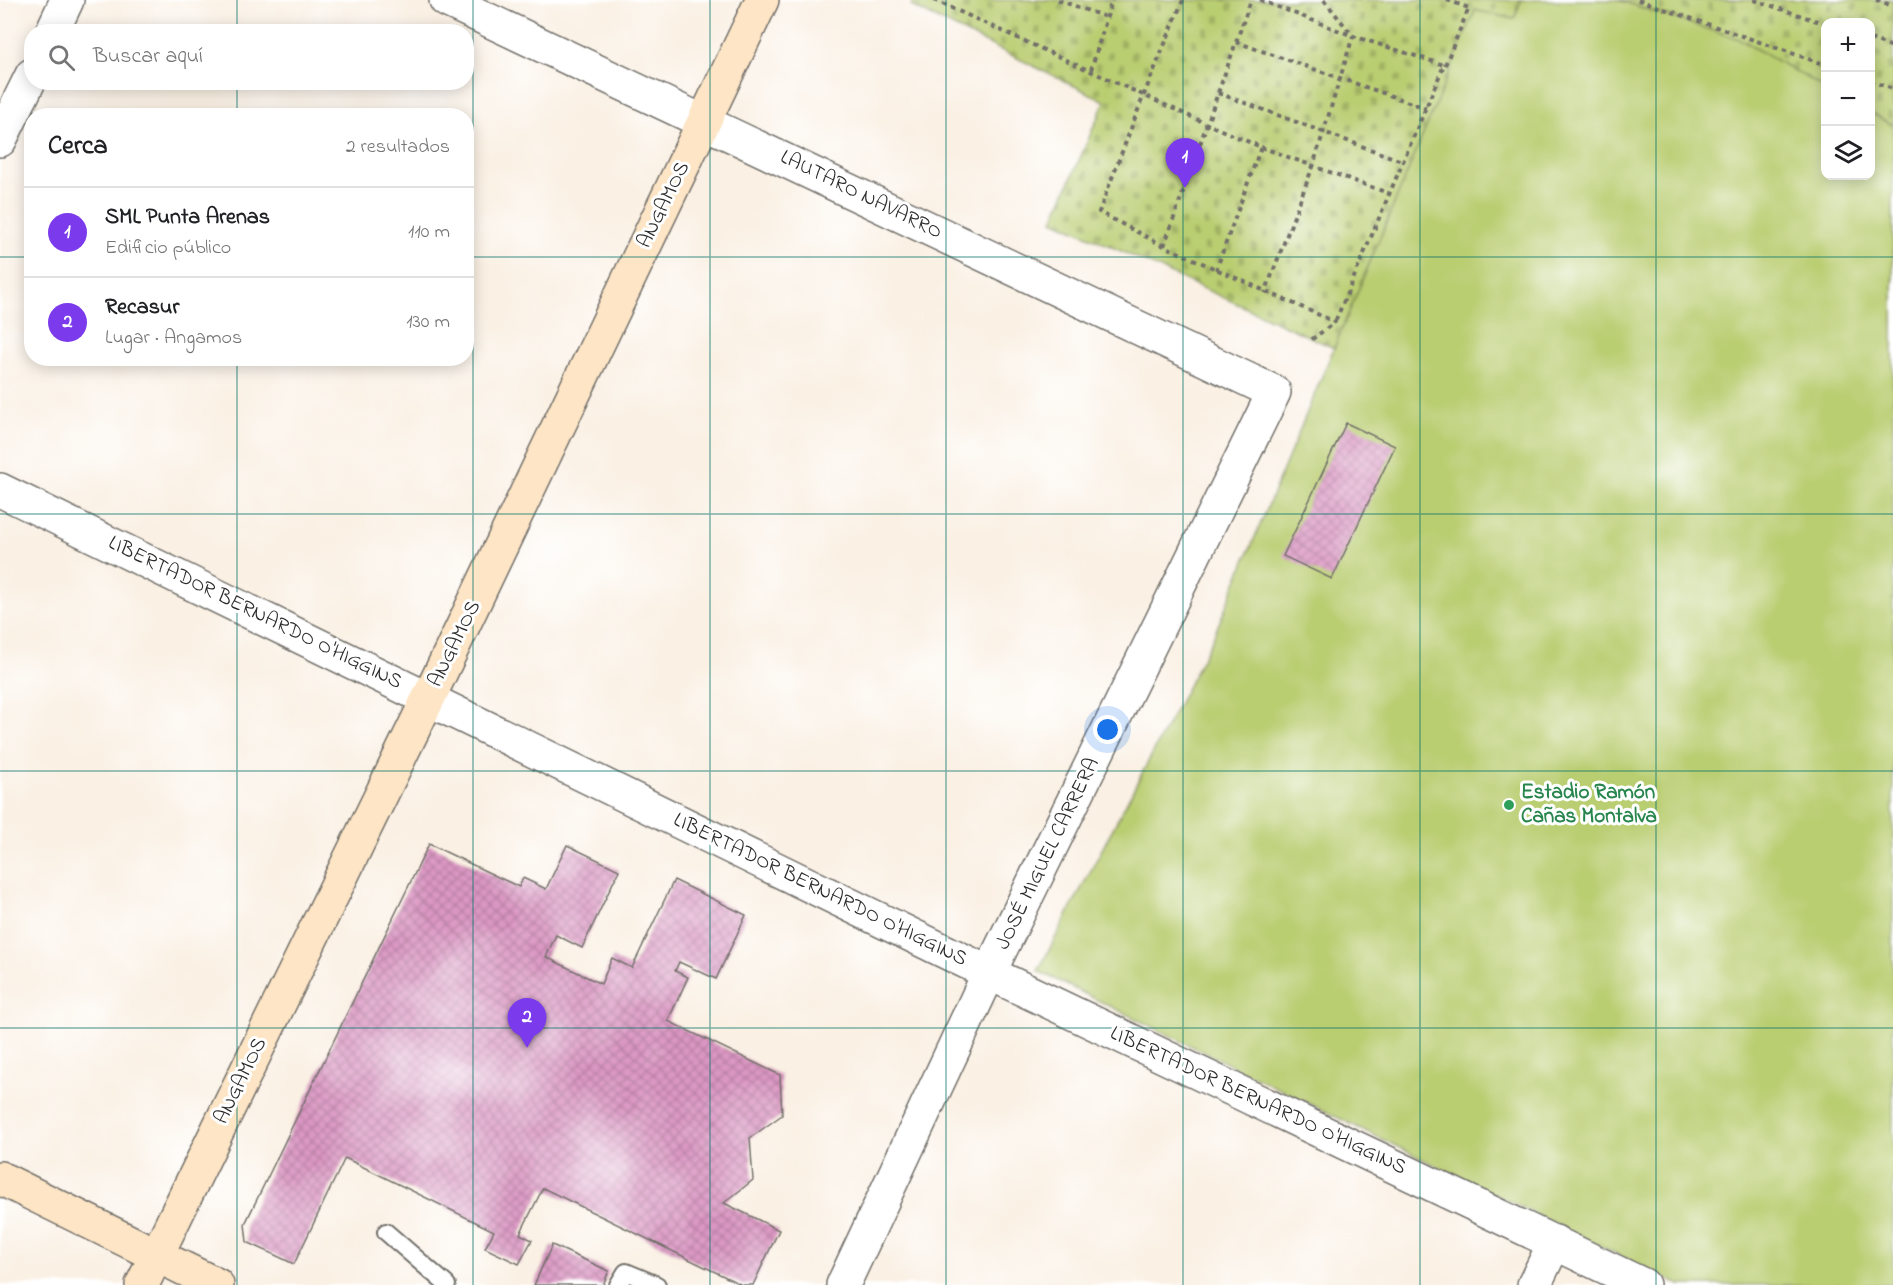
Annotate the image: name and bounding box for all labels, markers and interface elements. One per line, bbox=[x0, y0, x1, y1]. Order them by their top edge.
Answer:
map controls bbox=[1821, 18, 1875, 180]
button: + bbox=[1821, 18, 1875, 72]
search box bbox=[24, 24, 474, 90]
icon: search bbox=[45, 41, 78, 74]
text: Buscar aquí bbox=[93, 41, 203, 73]
button: − bbox=[1821, 72, 1875, 126]
button: layers bbox=[1821, 126, 1875, 180]
text: Cerca bbox=[48, 128, 108, 166]
text: 2 resultados bbox=[346, 133, 450, 162]
pin: 1 bbox=[1166, 138, 1204, 188]
street label: LAUTARO NAVARRO bbox=[775, 143, 947, 247]
street label: ANGAMOS bbox=[630, 157, 698, 253]
text: SML Punta Arenas bbox=[105, 202, 270, 234]
text: 1 bbox=[64, 218, 71, 247]
text: 110 m bbox=[408, 218, 450, 247]
text: Edificio público bbox=[105, 234, 231, 263]
text: Recasur bbox=[105, 292, 179, 324]
text: 2 bbox=[63, 308, 72, 337]
text: 130 m bbox=[406, 308, 450, 337]
text: Lugar · Angamos bbox=[105, 324, 242, 353]
street label: LIBERTADOR BERNARDO O'HIGGINS bbox=[103, 528, 407, 698]
street label: ANGAMOS bbox=[421, 596, 489, 692]
your location bbox=[1093, 715, 1122, 744]
street label: JOSÉ MIGUEL CARRERA bbox=[988, 753, 1108, 955]
place label: Estadio Ramón Cañas Montalva bbox=[1521, 778, 1657, 832]
marker: Estadio Ramón Cañas Montalva bbox=[1502, 798, 1516, 812]
street label: LIBERTADOR BERNARDO O'HIGGINS bbox=[668, 805, 972, 975]
pin: 2 bbox=[508, 998, 546, 1048]
street label: LIBERTADOR BERNARDO O'HIGGINS bbox=[1105, 1019, 1411, 1183]
street label: ANGAMOS bbox=[207, 1033, 275, 1129]

